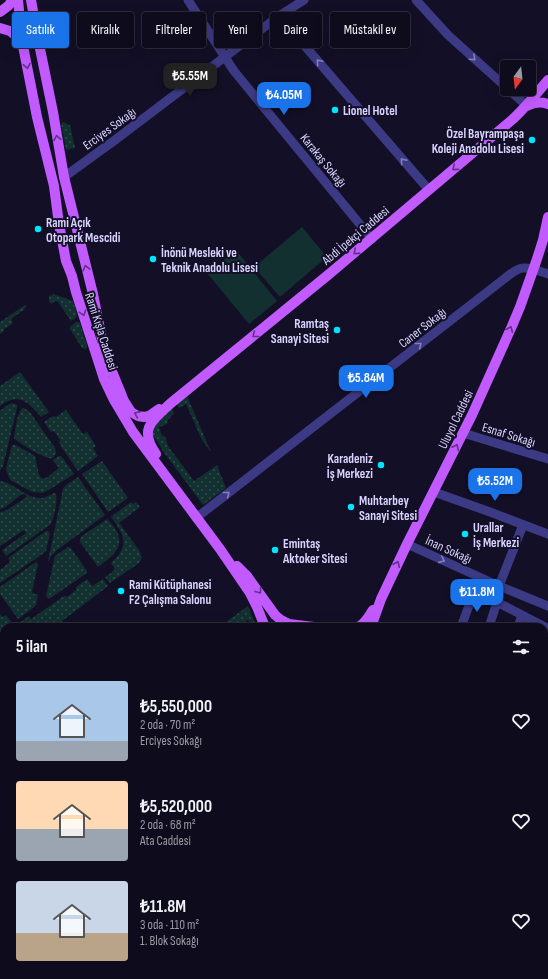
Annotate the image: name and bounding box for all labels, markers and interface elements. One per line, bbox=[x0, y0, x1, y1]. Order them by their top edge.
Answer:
chip: Satılık bbox=[12, 12, 69, 48]
chip: Kiralık bbox=[77, 12, 134, 48]
chip: Filtreler bbox=[142, 12, 206, 48]
chip: Yeni bbox=[214, 12, 262, 48]
chip: Daire bbox=[270, 12, 322, 48]
chip: Müstakil ev bbox=[330, 12, 410, 48]
one-way arrow bbox=[468, 53, 476, 60]
one-way arrow bbox=[316, 59, 323, 67]
north arrow bbox=[500, 60, 536, 96]
map controls bbox=[500, 60, 536, 96]
one-way arrow bbox=[22, 63, 30, 70]
pin: ₺5.55M bbox=[157, 63, 223, 97]
text: ₺5.55M bbox=[172, 68, 208, 84]
pin: ₺4.05M bbox=[251, 82, 317, 116]
text: ₺4.05M bbox=[266, 87, 302, 103]
place label: Lionel Hotel bbox=[343, 103, 398, 119]
street label: Erciyes Sokağı bbox=[80, 104, 139, 153]
marker: Lionel Hotel bbox=[330, 105, 340, 115]
place label: Özel Bayrampaşa Koleji Anadolu Lisesi bbox=[432, 126, 524, 157]
street label: Karakaş Sokağı bbox=[297, 130, 350, 191]
one-way arrow bbox=[53, 135, 62, 141]
marker: Özel Bayrampaşa Koleji Anadolu Lisesi bbox=[527, 135, 537, 145]
one-way arrow bbox=[401, 158, 408, 165]
one-way arrow bbox=[452, 164, 459, 171]
street label: Abdi İpekçi Caddesi bbox=[317, 202, 393, 269]
place label: Rami Açık Otopark Mescidi bbox=[46, 215, 121, 246]
marker: Rami Açık Otopark Mescidi bbox=[33, 224, 43, 234]
place label: İnönü Mesleki ve Teknik Anadolu Lisesi bbox=[161, 245, 258, 276]
one-way arrow bbox=[353, 248, 360, 255]
marker: İnönü Mesleki ve Teknik Anadolu Lisesi bbox=[148, 254, 158, 264]
one-way arrow bbox=[83, 265, 91, 271]
street label: Rami Kışla Caddesi bbox=[81, 291, 121, 372]
street label: Caner Sokağı bbox=[396, 304, 450, 351]
one-way arrow bbox=[78, 310, 87, 317]
place label: Ramtaş Sanayi Sitesi bbox=[271, 316, 329, 347]
marker: Ramtaş Sanayi Sitesi bbox=[332, 325, 342, 335]
one-way arrow bbox=[506, 326, 514, 333]
one-way arrow bbox=[253, 331, 260, 338]
one-way arrow bbox=[414, 343, 421, 350]
pin: ₺5.84M bbox=[333, 365, 399, 399]
text: ₺5.84M bbox=[348, 370, 384, 386]
street label: Uluyol Caddesi bbox=[435, 387, 477, 451]
one-way arrow bbox=[134, 411, 141, 419]
street label: Esnaf Sokağı bbox=[480, 419, 537, 451]
one-way arrow bbox=[451, 444, 459, 452]
place label: Karadeniz İş Merkezi bbox=[327, 451, 373, 482]
marker: Karadeniz İş Merkezi bbox=[376, 460, 386, 470]
pin: ₺5.52M bbox=[462, 468, 528, 502]
text: ₺5.52M bbox=[477, 473, 513, 489]
one-way arrow bbox=[223, 491, 230, 498]
place label: Muhtarbey Sanayi Sitesi bbox=[359, 493, 418, 524]
marker: Muhtarbey Sanayi Sitesi bbox=[346, 502, 356, 512]
place label: Urallar İş Merkezi bbox=[473, 520, 519, 551]
marker: Urallar İş Merkezi bbox=[460, 529, 470, 539]
street label: İnan Sokağı bbox=[423, 532, 475, 567]
place label: Emintaş Aktoker Sitesi bbox=[282, 536, 348, 567]
marker: Emintaş Aktoker Sitesi bbox=[270, 545, 280, 555]
one-way arrow bbox=[438, 556, 445, 564]
one-way arrow bbox=[392, 560, 400, 568]
place label: Rami Kütüphanesi F2 Çalışma Salonu bbox=[129, 577, 212, 608]
pin: ₺11.8M bbox=[444, 579, 510, 613]
text: ₺11.8M bbox=[459, 584, 495, 600]
marker: Rami Kütüphanesi F2 Çalışma Salonu bbox=[116, 586, 126, 596]
one-way arrow bbox=[254, 586, 261, 593]
icon: filters bbox=[510, 636, 532, 658]
text: 5 ilan bbox=[16, 637, 48, 657]
icon: home bbox=[48, 697, 96, 745]
text: ₺5,550,000 bbox=[140, 697, 212, 717]
icon: heart bbox=[510, 710, 532, 732]
text: 2 oda · 70 m² bbox=[140, 717, 195, 733]
text: Erciyes Sokağı bbox=[140, 733, 202, 749]
icon: home bbox=[48, 797, 96, 845]
text: ₺5,520,000 bbox=[140, 797, 212, 817]
icon: heart bbox=[510, 810, 532, 832]
text: 2 oda · 68 m² bbox=[140, 817, 196, 833]
text: Ata Caddesi bbox=[140, 833, 191, 849]
icon: home bbox=[48, 897, 96, 945]
text: ₺11.8M bbox=[140, 897, 186, 917]
icon: heart bbox=[510, 910, 532, 932]
text: 3 oda · 110 m² bbox=[140, 917, 199, 933]
text: 1. Blok Sokağı bbox=[140, 933, 199, 949]

